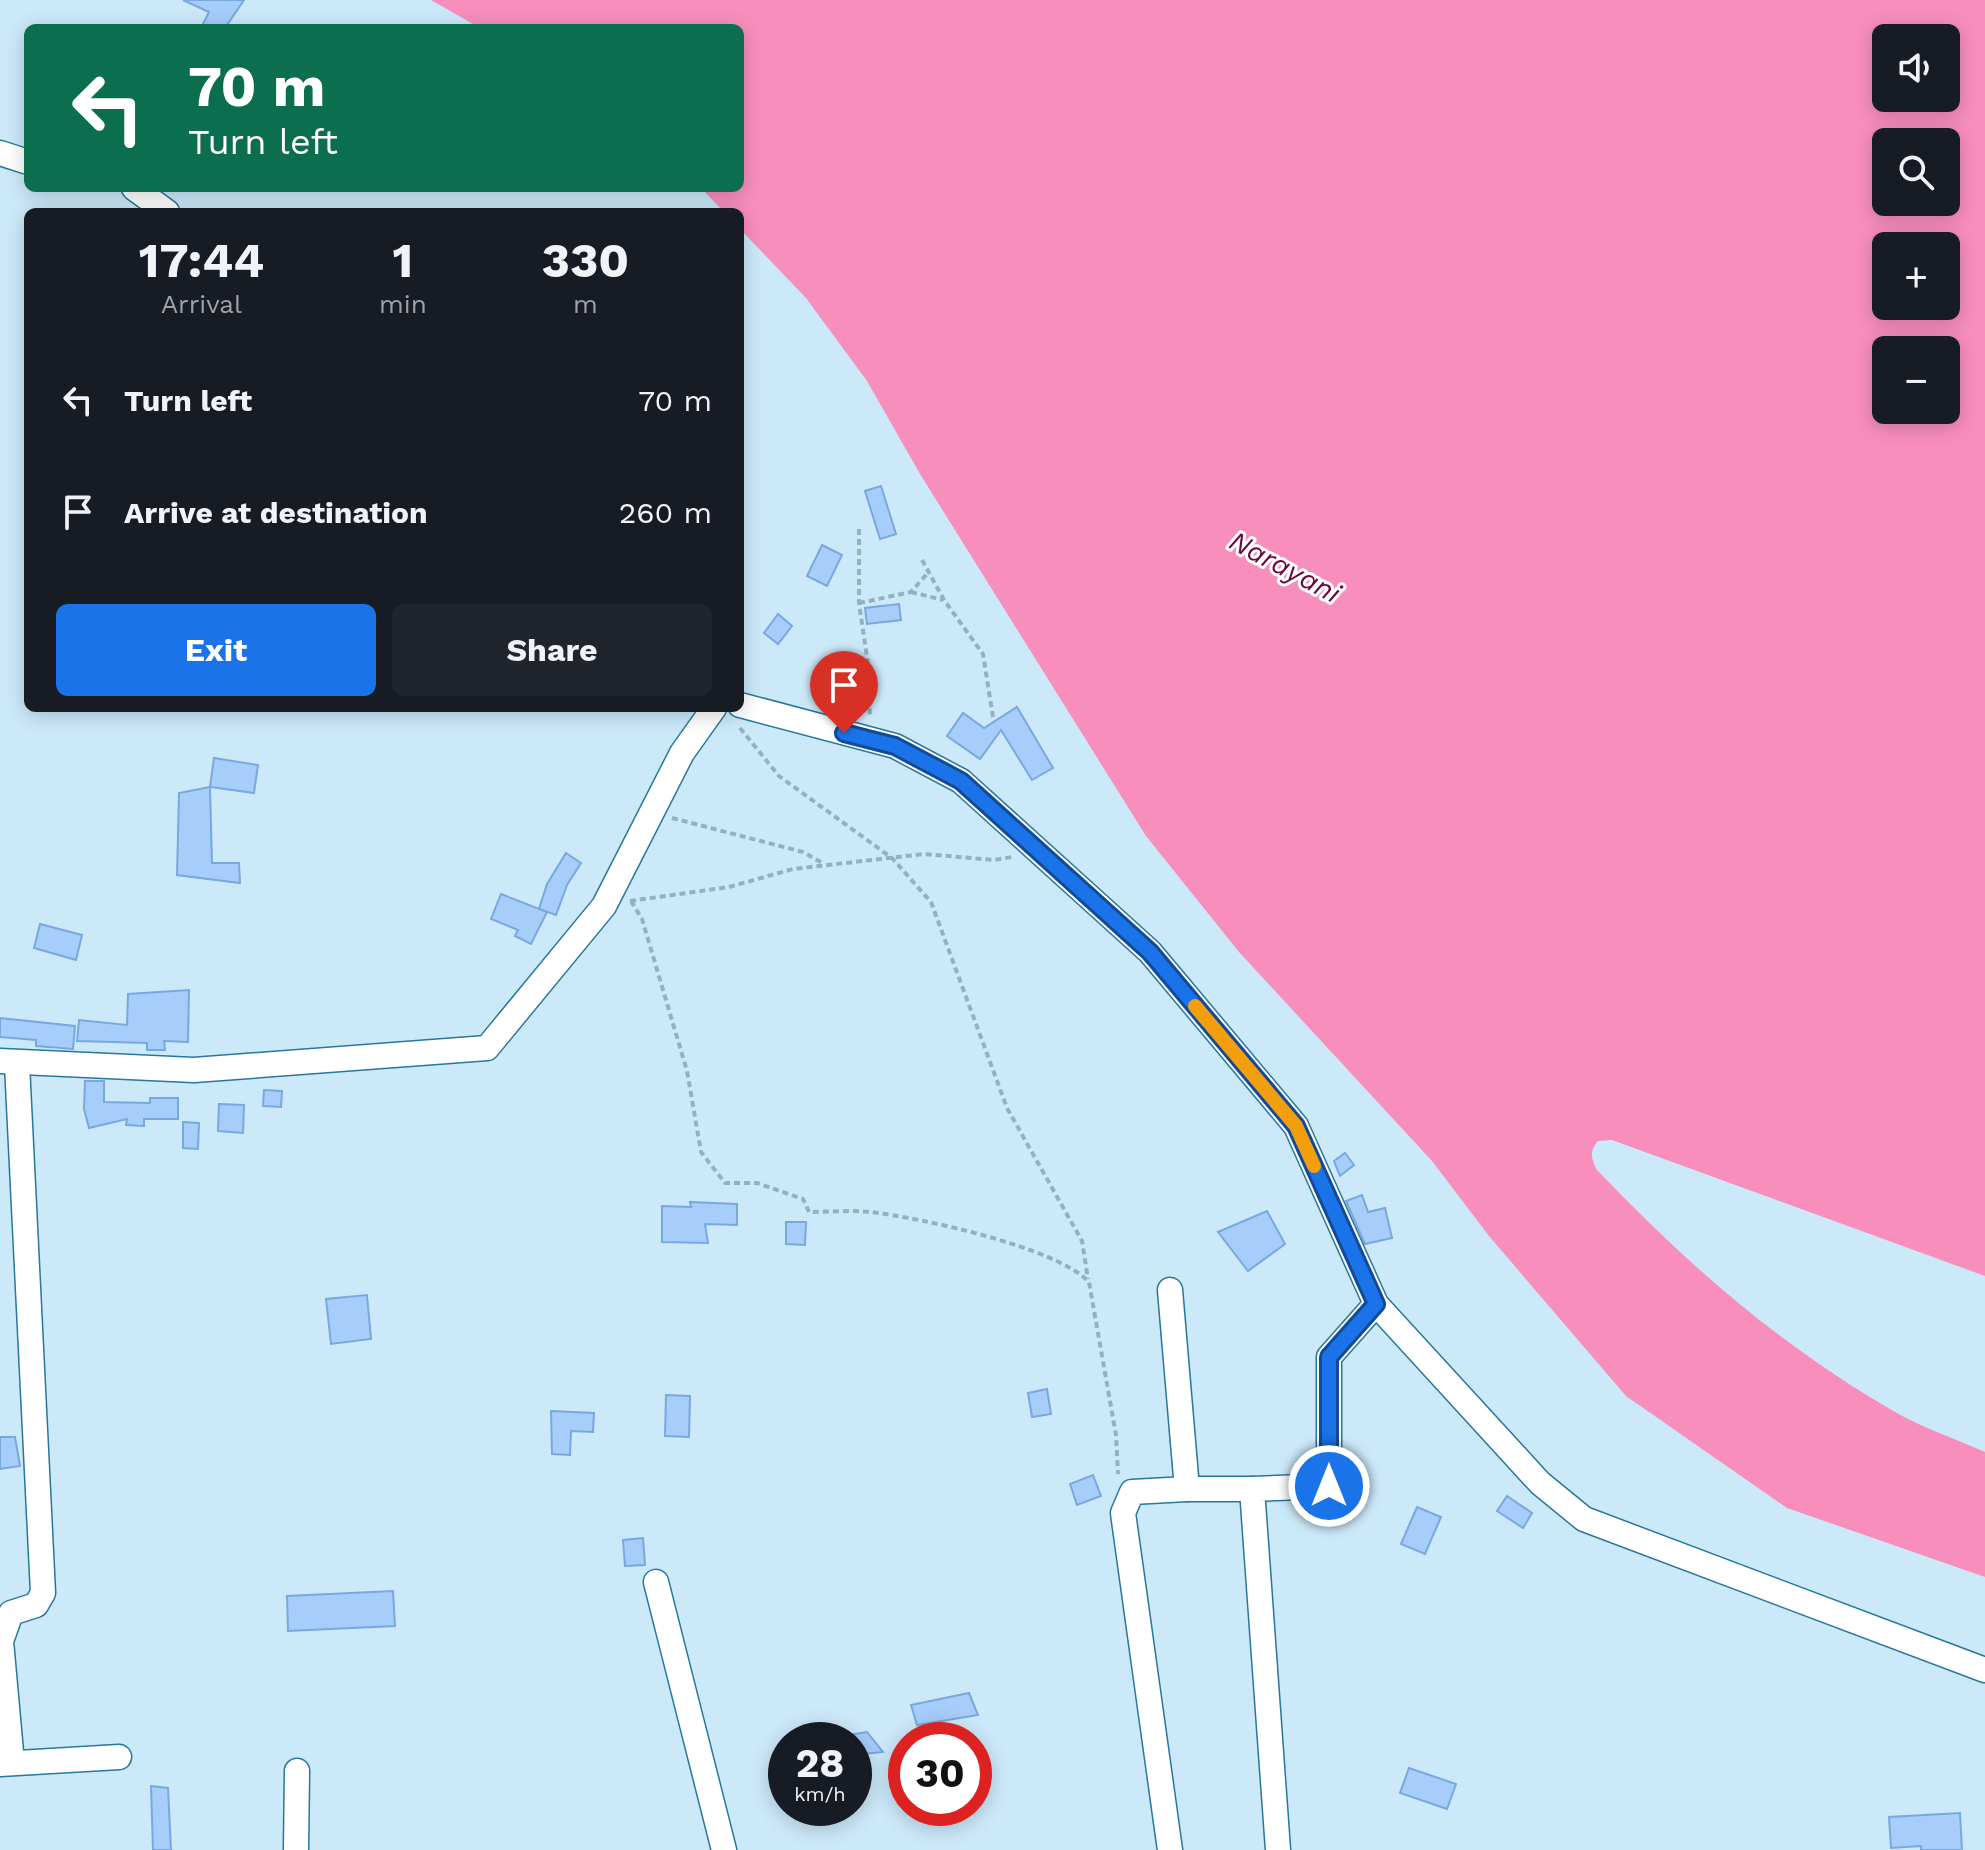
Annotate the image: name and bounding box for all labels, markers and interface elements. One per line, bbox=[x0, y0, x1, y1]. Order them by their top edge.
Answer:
map controls bbox=[1872, 24, 1960, 424]
button: sound bbox=[1872, 24, 1960, 112]
text: 70 m bbox=[188, 54, 325, 120]
icon: left bbox=[56, 56, 160, 160]
text: Turn left bbox=[188, 121, 338, 163]
button: search bbox=[1872, 128, 1960, 216]
text: 17:44 bbox=[139, 232, 264, 289]
text: 1 bbox=[392, 232, 413, 289]
text: 330 bbox=[541, 232, 629, 289]
button: + bbox=[1872, 232, 1960, 320]
text: Arrival bbox=[161, 289, 242, 319]
text: min bbox=[379, 289, 427, 319]
text: m bbox=[573, 289, 598, 319]
button: − bbox=[1872, 336, 1960, 424]
icon: left bbox=[56, 378, 100, 422]
text: Turn left bbox=[124, 383, 252, 418]
text: 70 m bbox=[638, 383, 712, 418]
icon: arrive bbox=[56, 490, 100, 534]
text: Arrive at destination bbox=[124, 495, 428, 530]
text: 260 m bbox=[619, 495, 712, 530]
water label: Narayani bbox=[1224, 524, 1347, 610]
button: Exit bbox=[56, 604, 376, 696]
button: Share bbox=[392, 604, 712, 696]
pin bbox=[810, 651, 878, 733]
icon: arrive bbox=[822, 663, 866, 707]
position arrow bbox=[1287, 1444, 1371, 1528]
speed limit sign: 30 bbox=[888, 1722, 992, 1826]
text: 28 bbox=[796, 1740, 844, 1787]
text: km/h bbox=[794, 1782, 846, 1806]

